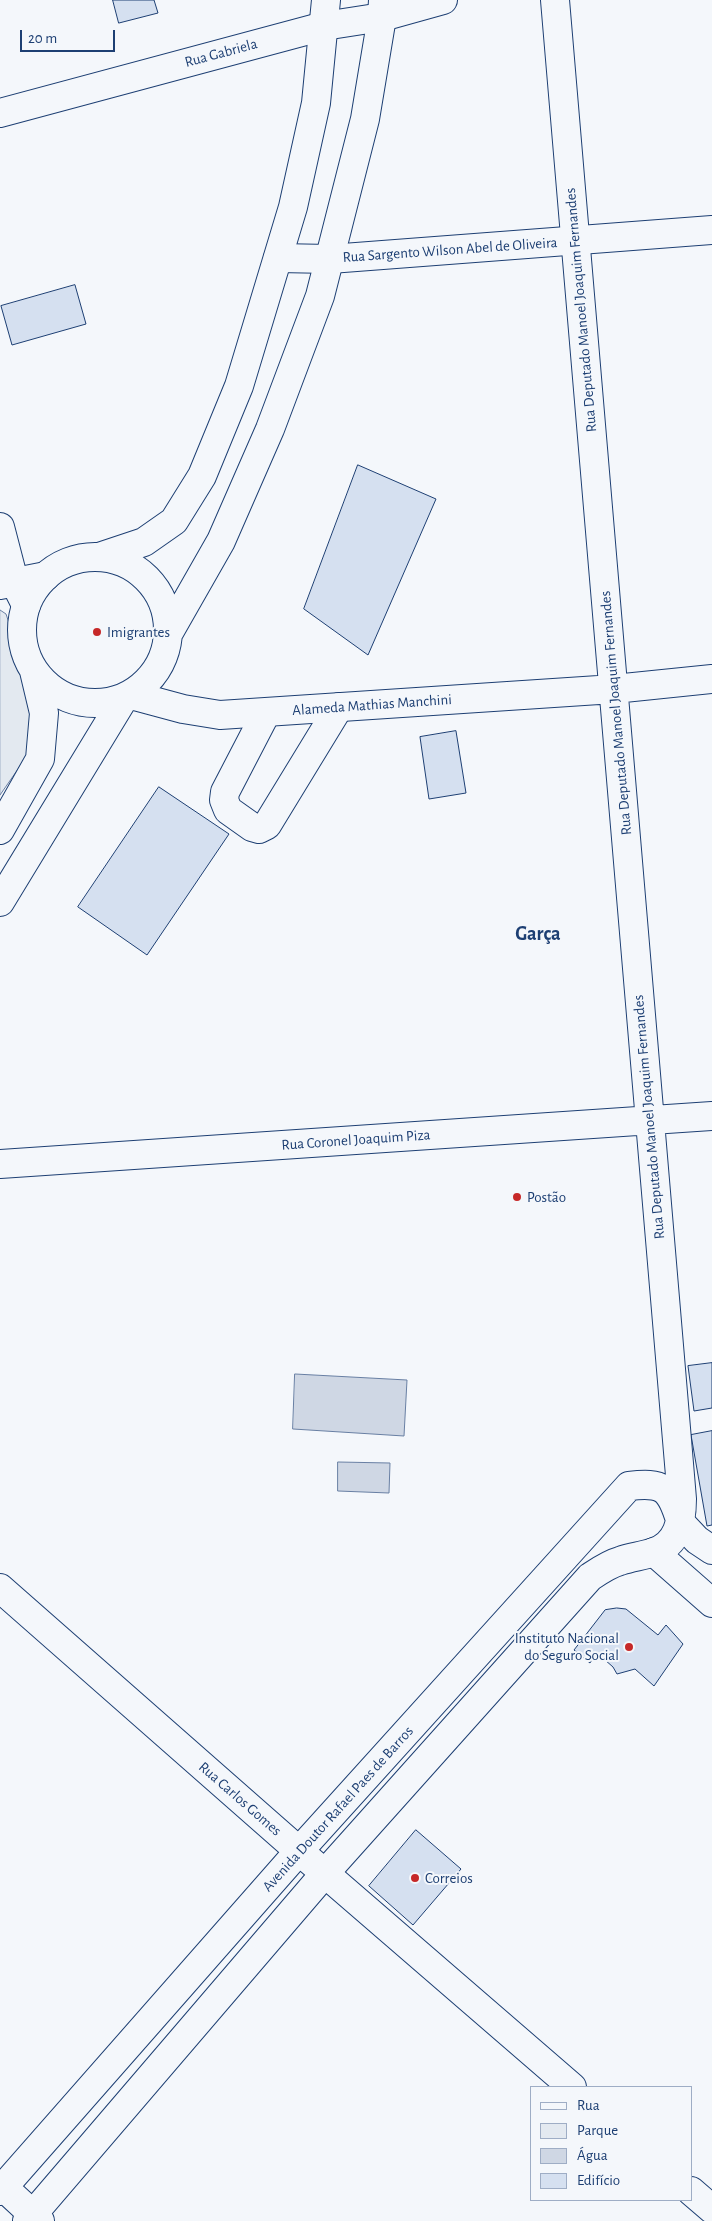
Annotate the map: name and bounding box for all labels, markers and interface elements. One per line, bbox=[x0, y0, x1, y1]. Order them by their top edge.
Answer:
scale bar bbox=[22, 20, 118, 52]
text: 20 m bbox=[28, 31, 57, 46]
street label: Rua Gabriela bbox=[183, 35, 259, 71]
street label: Rua Deputado Manoel Joaquim Fernandes bbox=[561, 187, 601, 433]
street label: Rua Sargento Wilson Abel de Oliveira bbox=[342, 234, 558, 266]
street label: Rua Deputado Manoel Joaquim Fernandes bbox=[596, 590, 636, 836]
place label: Imigrantes bbox=[107, 623, 170, 641]
marker: Imigrantes bbox=[91, 626, 103, 638]
street label: Alameda Mathias Manchini bbox=[292, 690, 452, 720]
district label: Garça bbox=[515, 922, 561, 946]
street label: Rua Deputado Manoel Joaquim Fernandes bbox=[629, 994, 669, 1240]
street label: Rua Coronel Joaquim Piza bbox=[281, 1126, 431, 1154]
place label: Postão bbox=[527, 1188, 566, 1206]
marker: Postão bbox=[511, 1191, 523, 1203]
place label: Instituto Nacional do Seguro Social bbox=[515, 1629, 619, 1664]
marker: Instituto Nacional do Seguro Social bbox=[623, 1641, 635, 1653]
street label: Avenida Doutor Rafael Paes de Barros bbox=[259, 1722, 417, 1896]
street label: Rua Carlos Gomes bbox=[195, 1758, 285, 1840]
place label: Correios bbox=[425, 1869, 473, 1887]
marker: Correios bbox=[409, 1872, 421, 1884]
legend bbox=[530, 2086, 692, 2201]
text: Rua bbox=[577, 2098, 600, 2113]
text: Parque bbox=[577, 2123, 618, 2138]
text: Água bbox=[577, 2148, 608, 2163]
text: Edifício bbox=[577, 2173, 620, 2188]

